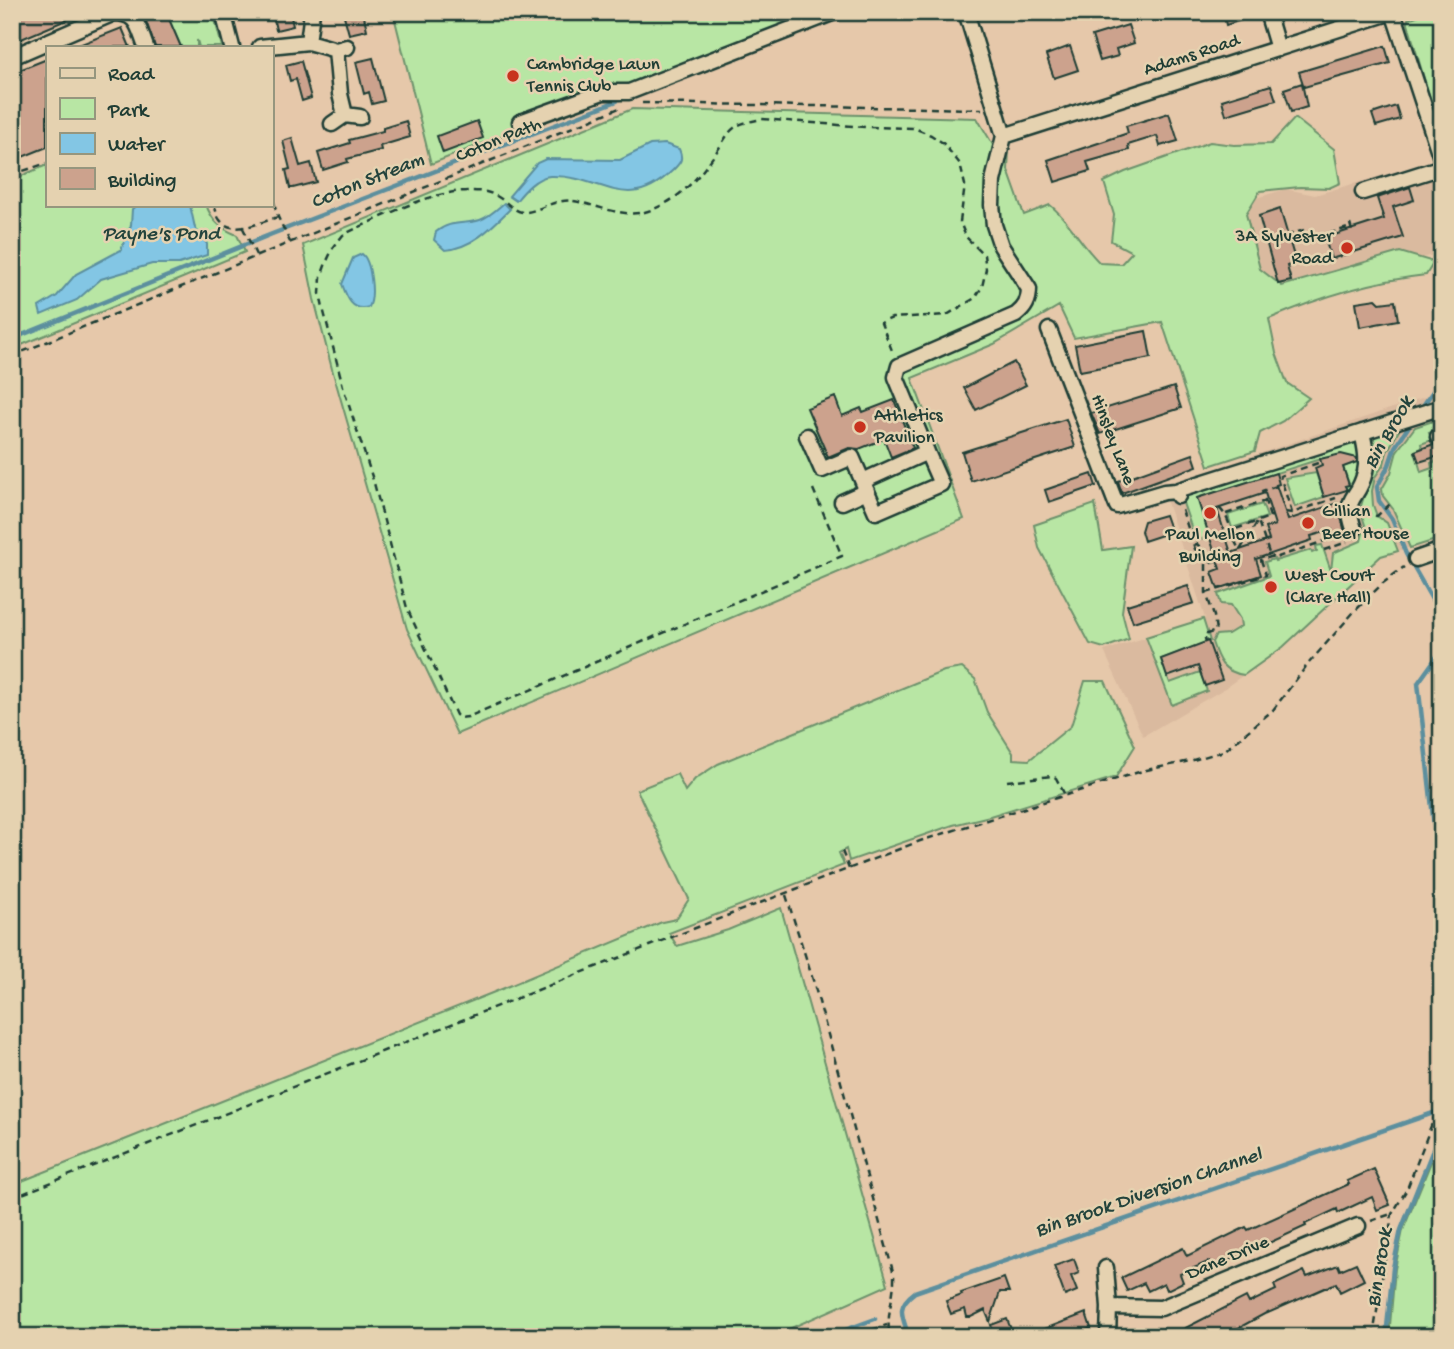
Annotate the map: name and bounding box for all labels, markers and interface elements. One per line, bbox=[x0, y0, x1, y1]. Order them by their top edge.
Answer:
street label: Adams Road bbox=[1141, 29, 1245, 82]
legend bbox=[46, 46, 273, 206]
place label: Cambridge Lawn Tennis Club bbox=[526, 54, 660, 99]
text: Road bbox=[108, 64, 156, 89]
marker: Cambridge Lawn Tennis Club bbox=[505, 68, 521, 84]
text: Park bbox=[107, 100, 151, 125]
street label: Coton Path bbox=[453, 113, 545, 169]
text: Water bbox=[108, 134, 166, 159]
water label: Coton Stream bbox=[308, 148, 428, 216]
text: Building bbox=[107, 170, 177, 195]
water label: Payne's Pond bbox=[102, 223, 222, 248]
place label: 3A Sylvester Road bbox=[1235, 226, 1335, 271]
marker: 3A Sylvester Road bbox=[1339, 240, 1355, 256]
water label: Bin Brook bbox=[1359, 390, 1422, 474]
street label: Hinsley Lane bbox=[1084, 391, 1140, 489]
place label: Athletics Pavilion bbox=[873, 405, 943, 450]
marker: Athletics Pavilion bbox=[852, 419, 868, 435]
place label: Gillian Beer House bbox=[1321, 501, 1409, 546]
marker: Paul Mellon Building bbox=[1202, 505, 1218, 521]
marker: Gillian Beer House bbox=[1300, 515, 1316, 531]
place label: Paul Mellon Building bbox=[1165, 524, 1254, 569]
place label: West Court (Clare Hall) bbox=[1285, 565, 1376, 610]
marker: West Court (Clare Hall) bbox=[1263, 579, 1279, 595]
water label: Bin Brook Diversion Channel bbox=[1032, 1143, 1267, 1245]
water label: Bin Brook bbox=[1362, 1224, 1400, 1309]
street label: Dane Drive bbox=[1181, 1231, 1273, 1287]

